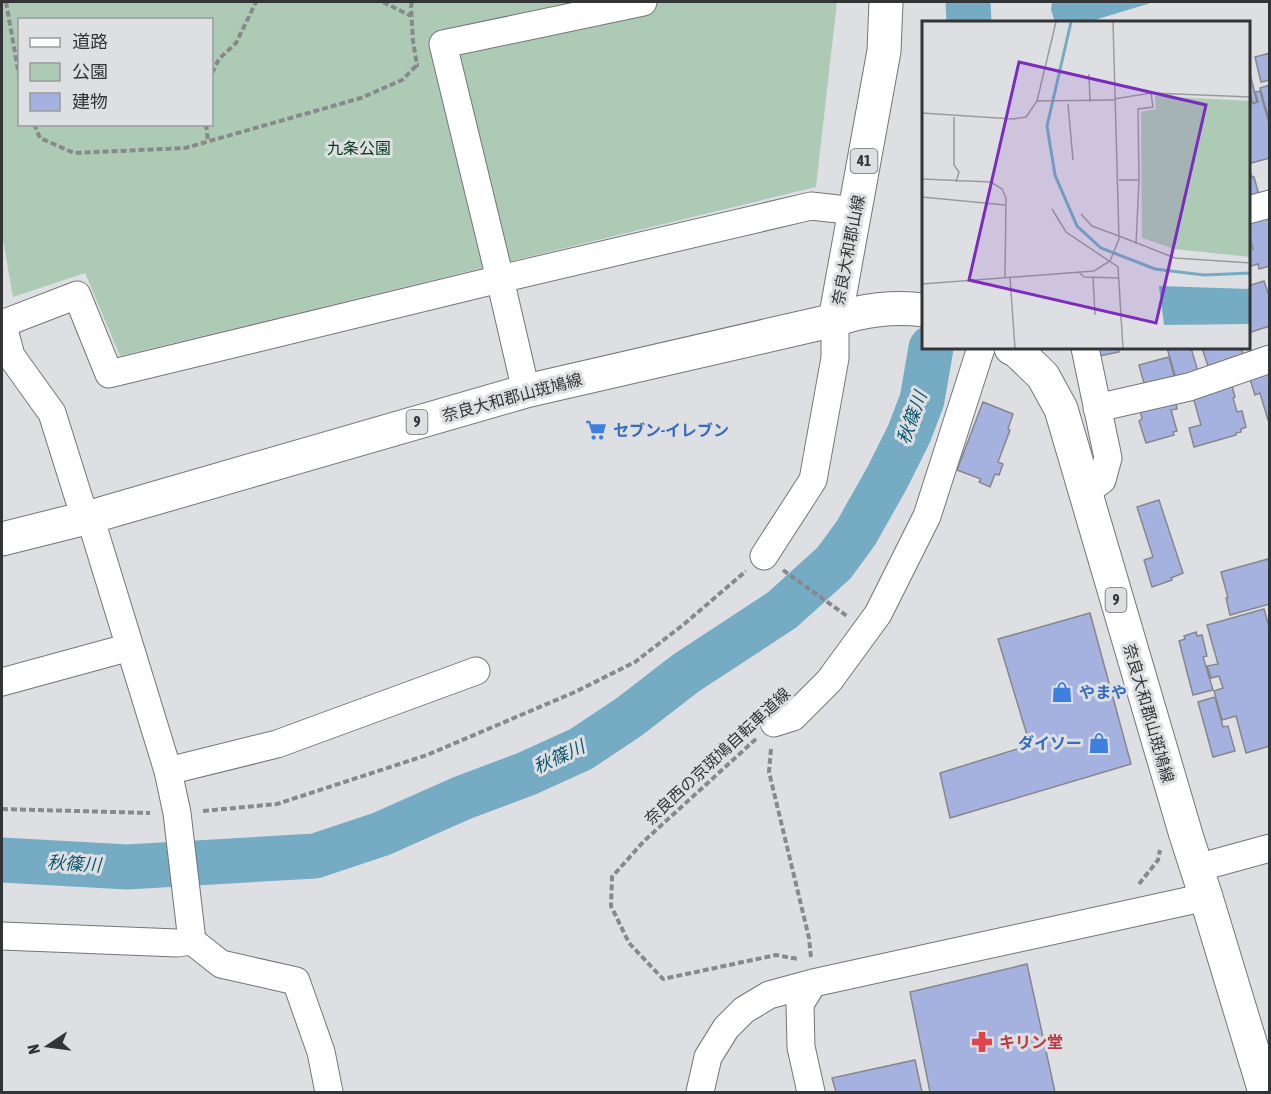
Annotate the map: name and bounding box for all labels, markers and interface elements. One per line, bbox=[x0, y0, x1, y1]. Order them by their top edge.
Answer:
legend bbox=[18, 18, 213, 126]
inset map bbox=[922, 21, 1250, 350]
text: 道路 bbox=[72, 31, 108, 52]
text: 公園 bbox=[72, 61, 108, 82]
text: 建物 bbox=[72, 91, 108, 112]
park label: 九条公園 bbox=[327, 139, 391, 157]
road number: 41 bbox=[850, 149, 878, 173]
street label: 奈良大和郡山線 bbox=[828, 193, 868, 307]
street label: 奈良大和郡山斑鳩線 bbox=[440, 370, 584, 424]
water label: 秋篠川 bbox=[892, 387, 931, 447]
road number: 9 bbox=[406, 410, 428, 434]
supermarket icon: セブン-イレブン bbox=[584, 418, 608, 442]
place label: セブン-イレブン bbox=[613, 421, 729, 439]
road number: 9 bbox=[1106, 588, 1126, 612]
street label: 奈良大和郡山斑鳩線 bbox=[1121, 641, 1177, 785]
shop icon: やまや bbox=[1050, 680, 1074, 704]
place label: やまや bbox=[1079, 683, 1127, 701]
street label: 奈良西の京斑鳩自転車道線 bbox=[641, 684, 793, 828]
shop icon: ダイソー bbox=[1087, 731, 1111, 755]
place label: ダイソー bbox=[1018, 734, 1082, 752]
water label: 秋篠川 bbox=[530, 735, 590, 777]
water label: 秋篠川 bbox=[47, 852, 104, 876]
north arrow bbox=[18, 1016, 78, 1076]
pharmacy icon: キリン堂 bbox=[970, 1030, 994, 1054]
place label: キリン堂 bbox=[999, 1033, 1063, 1051]
text: N bbox=[24, 1043, 43, 1056]

